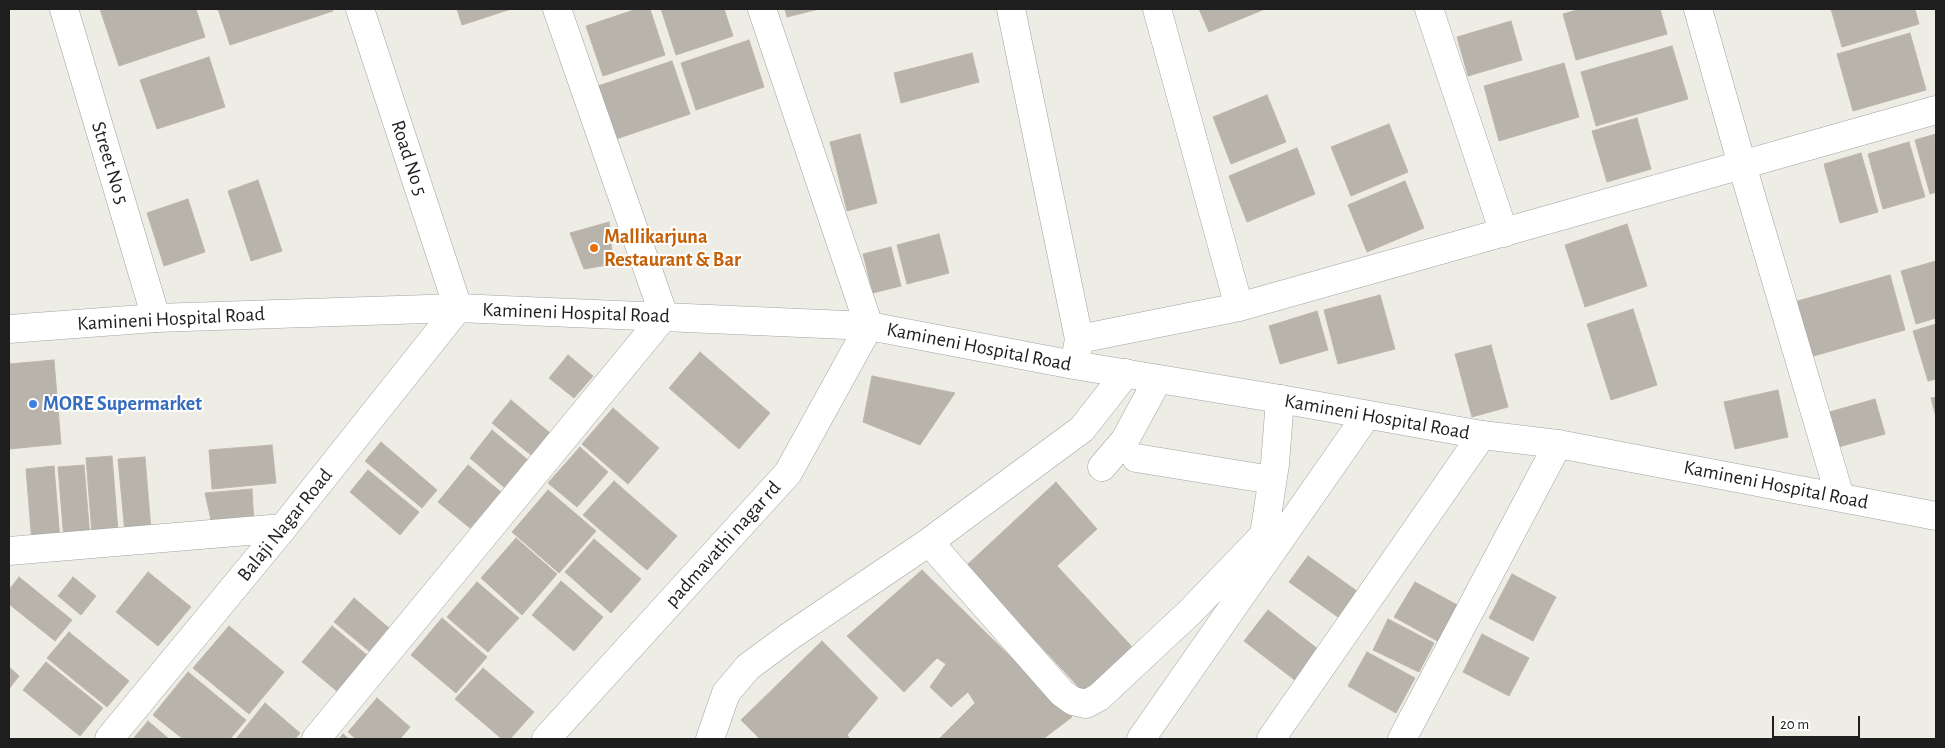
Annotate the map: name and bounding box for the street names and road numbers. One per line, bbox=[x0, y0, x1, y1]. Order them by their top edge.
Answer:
street label: Road No 5 bbox=[386, 117, 432, 199]
street label: Street No 5 bbox=[86, 119, 134, 207]
street label: Kamineni Hospital Road bbox=[482, 298, 670, 328]
street label: Kamineni Hospital Road bbox=[77, 302, 265, 336]
street label: Kamineni Hospital Road bbox=[885, 317, 1073, 377]
street label: Kamineni Hospital Road bbox=[1282, 389, 1472, 445]
street label: Kamineni Hospital Road bbox=[1682, 455, 1870, 515]
street label: Balaji Nagar Road bbox=[232, 464, 338, 586]
street label: padmavathi nagar rd bbox=[660, 476, 786, 612]

